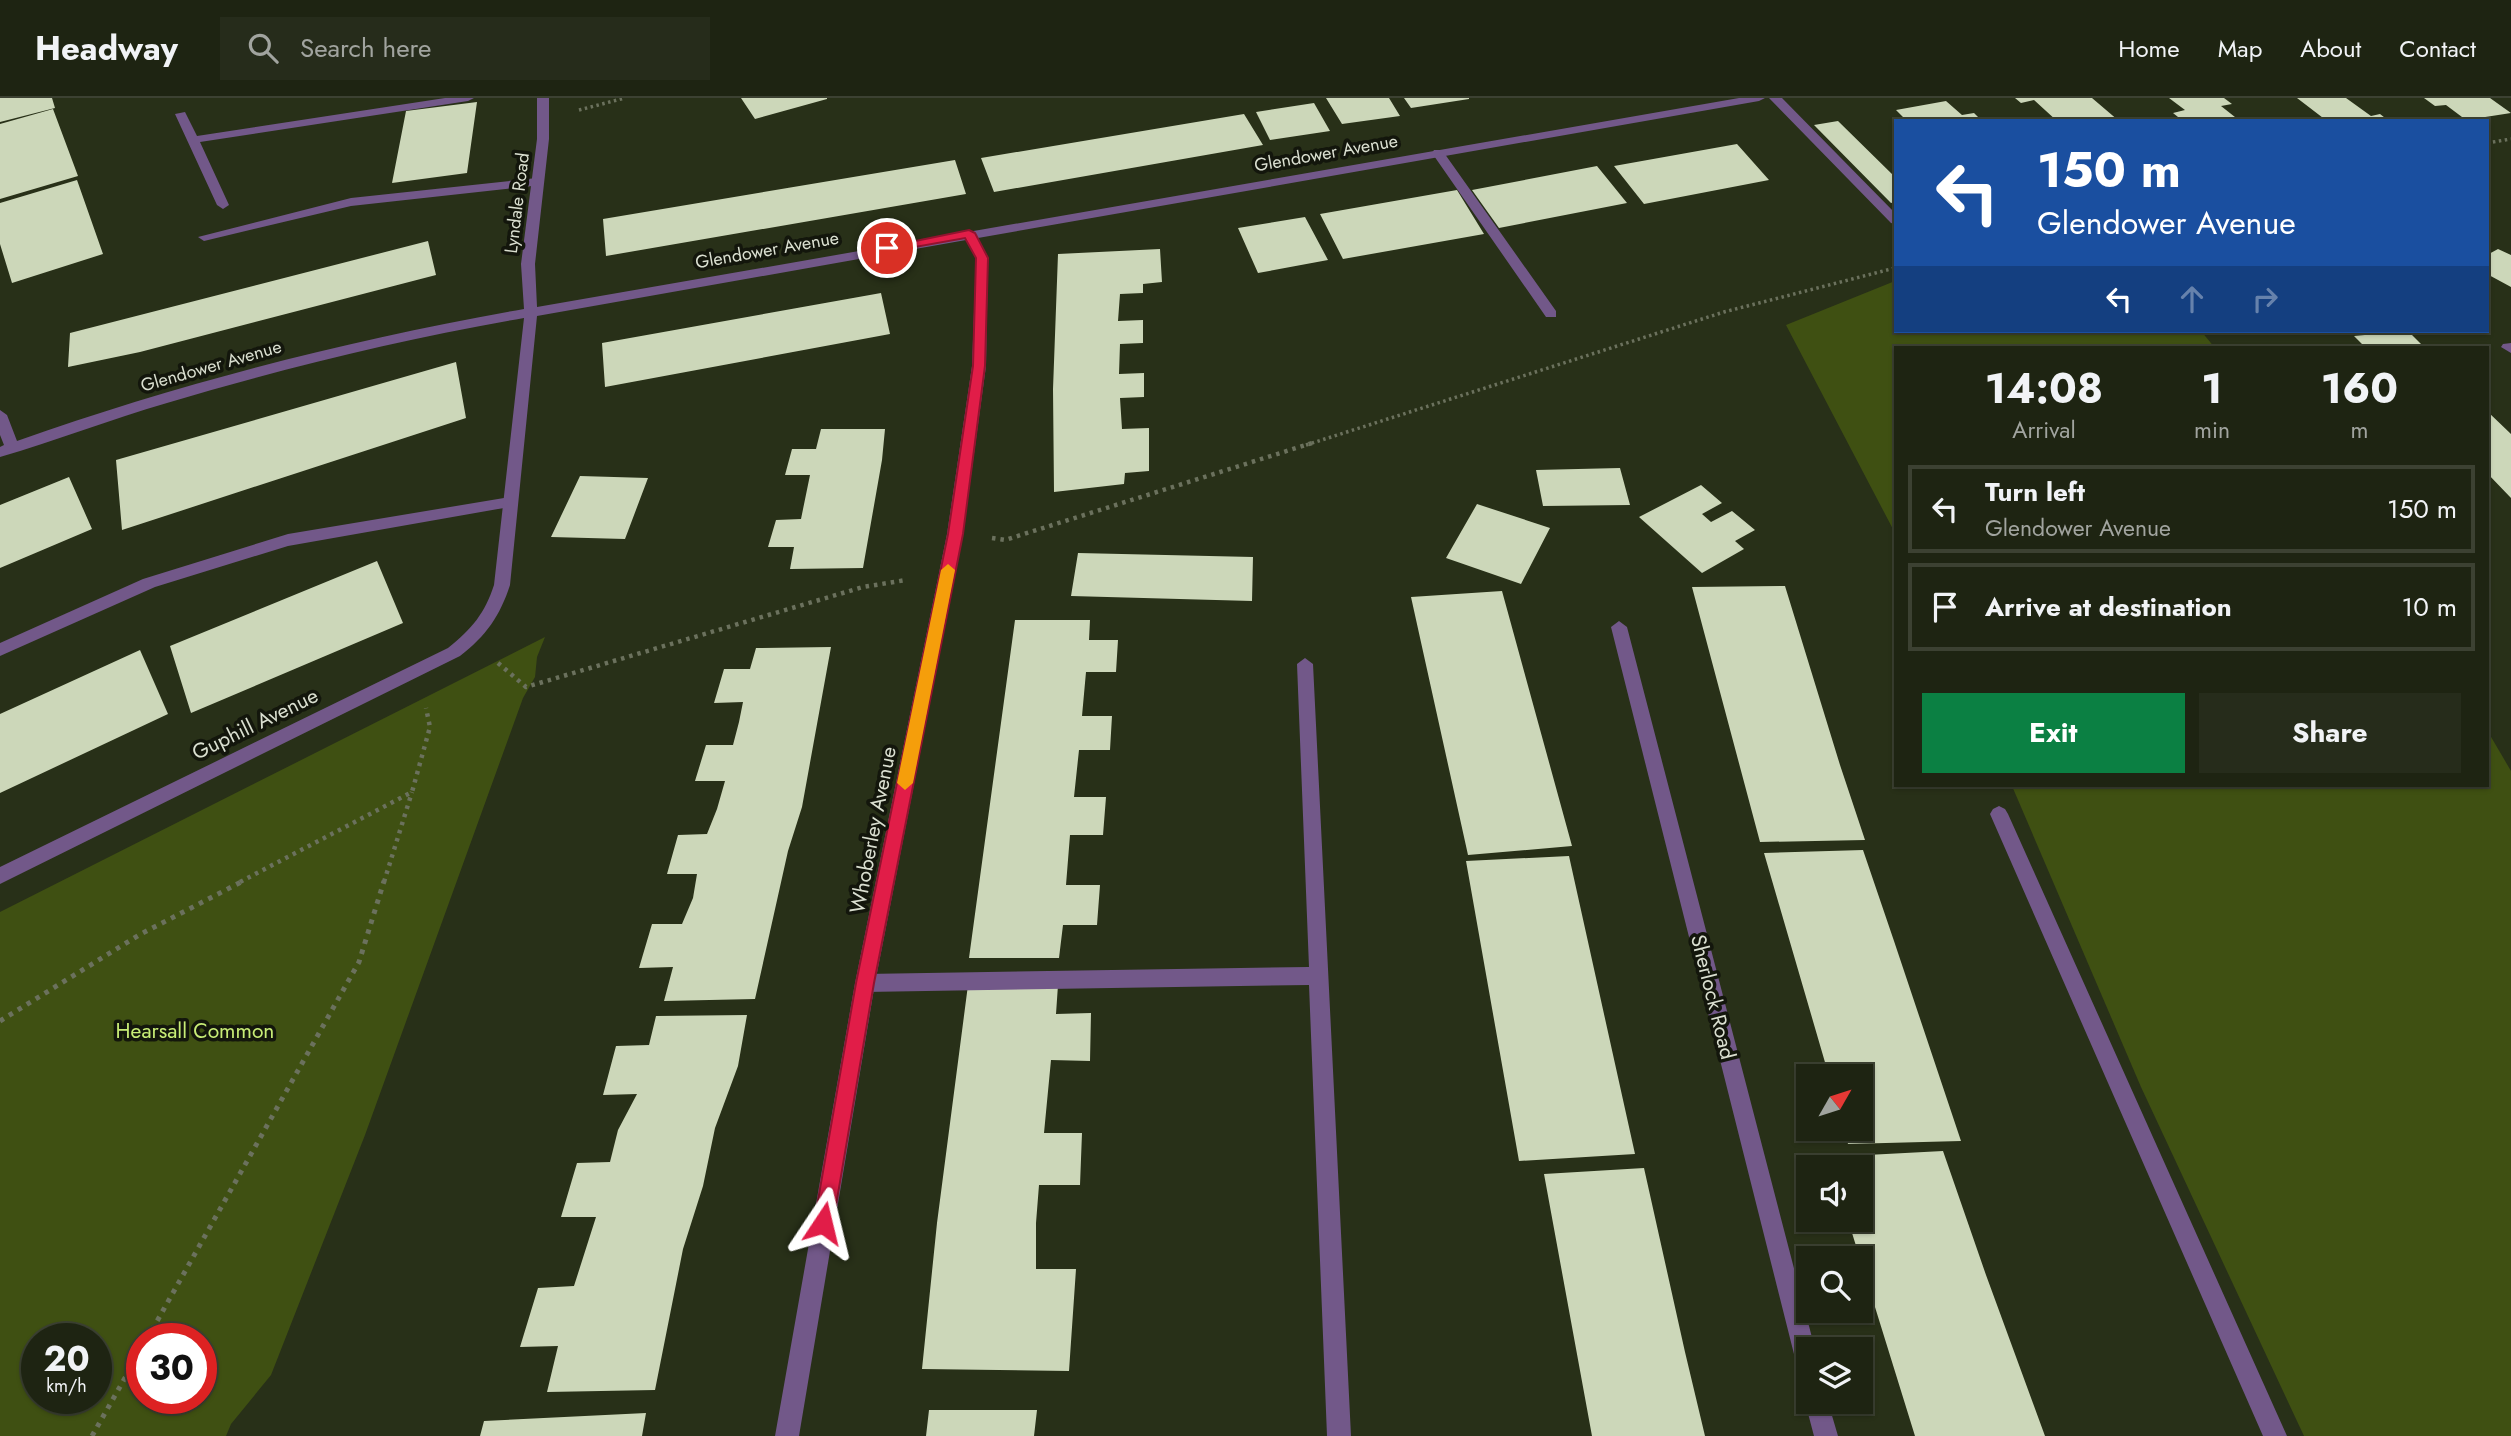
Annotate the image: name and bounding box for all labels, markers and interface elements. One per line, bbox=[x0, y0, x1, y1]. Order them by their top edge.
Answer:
search box bbox=[220, 17, 710, 80]
text: Headway bbox=[35, 25, 178, 72]
icon: search bbox=[244, 29, 282, 67]
text: Search here bbox=[300, 29, 431, 67]
text: Home bbox=[2118, 31, 2180, 66]
text: Map bbox=[2218, 31, 2262, 66]
text: About bbox=[2300, 31, 2361, 66]
text: Contact bbox=[2399, 31, 2476, 66]
street label: Glendower Avenue bbox=[1252, 128, 1400, 178]
text: 150 m bbox=[2037, 135, 2181, 205]
icon: left bbox=[1922, 147, 2013, 238]
street label: Lyndale Road bbox=[498, 151, 536, 255]
text: Glendower Avenue bbox=[2037, 200, 2296, 246]
pin bbox=[857, 218, 917, 278]
street label: Glendower Avenue bbox=[693, 225, 841, 275]
icon: arrive bbox=[868, 229, 906, 267]
icon: left bbox=[2100, 280, 2138, 318]
icon: ahead bbox=[2173, 280, 2211, 318]
icon: right bbox=[2246, 280, 2284, 318]
street label: Glendower Avenue bbox=[137, 333, 285, 399]
text: 14:08 bbox=[1985, 358, 2103, 419]
text: 1 bbox=[2201, 358, 2223, 419]
text: 160 bbox=[2321, 358, 2398, 419]
text: Arrival bbox=[2012, 413, 2076, 447]
text: min bbox=[2194, 413, 2230, 447]
text: m bbox=[2351, 413, 2368, 447]
text: Turn left bbox=[1985, 473, 2085, 511]
icon: left bbox=[1926, 490, 1964, 528]
text: 150 m bbox=[2387, 490, 2457, 528]
text: Glendower Avenue bbox=[1985, 511, 2171, 545]
icon: arrive bbox=[1926, 588, 1964, 626]
text: Arrive at destination bbox=[1985, 588, 2232, 626]
text: 10 m bbox=[2402, 588, 2457, 626]
street label: Guphill Avenue bbox=[187, 680, 323, 768]
button: Exit bbox=[1922, 693, 2185, 773]
button: Share bbox=[2199, 693, 2461, 773]
street label: Whoberley Avenue bbox=[842, 744, 904, 916]
street label: Sherlock Road bbox=[1683, 931, 1743, 1063]
park label: Hearsall Common bbox=[116, 1016, 274, 1046]
north arrow bbox=[1796, 1064, 1872, 1141]
map controls bbox=[1796, 1064, 1873, 1414]
button: sound bbox=[1796, 1155, 1873, 1232]
position arrow bbox=[786, 1186, 860, 1260]
button: search bbox=[1796, 1246, 1873, 1323]
speed limit sign: 30 bbox=[126, 1323, 217, 1414]
text: 20 bbox=[43, 1334, 90, 1384]
button: layers bbox=[1796, 1337, 1873, 1414]
text: km/h bbox=[46, 1373, 87, 1399]

